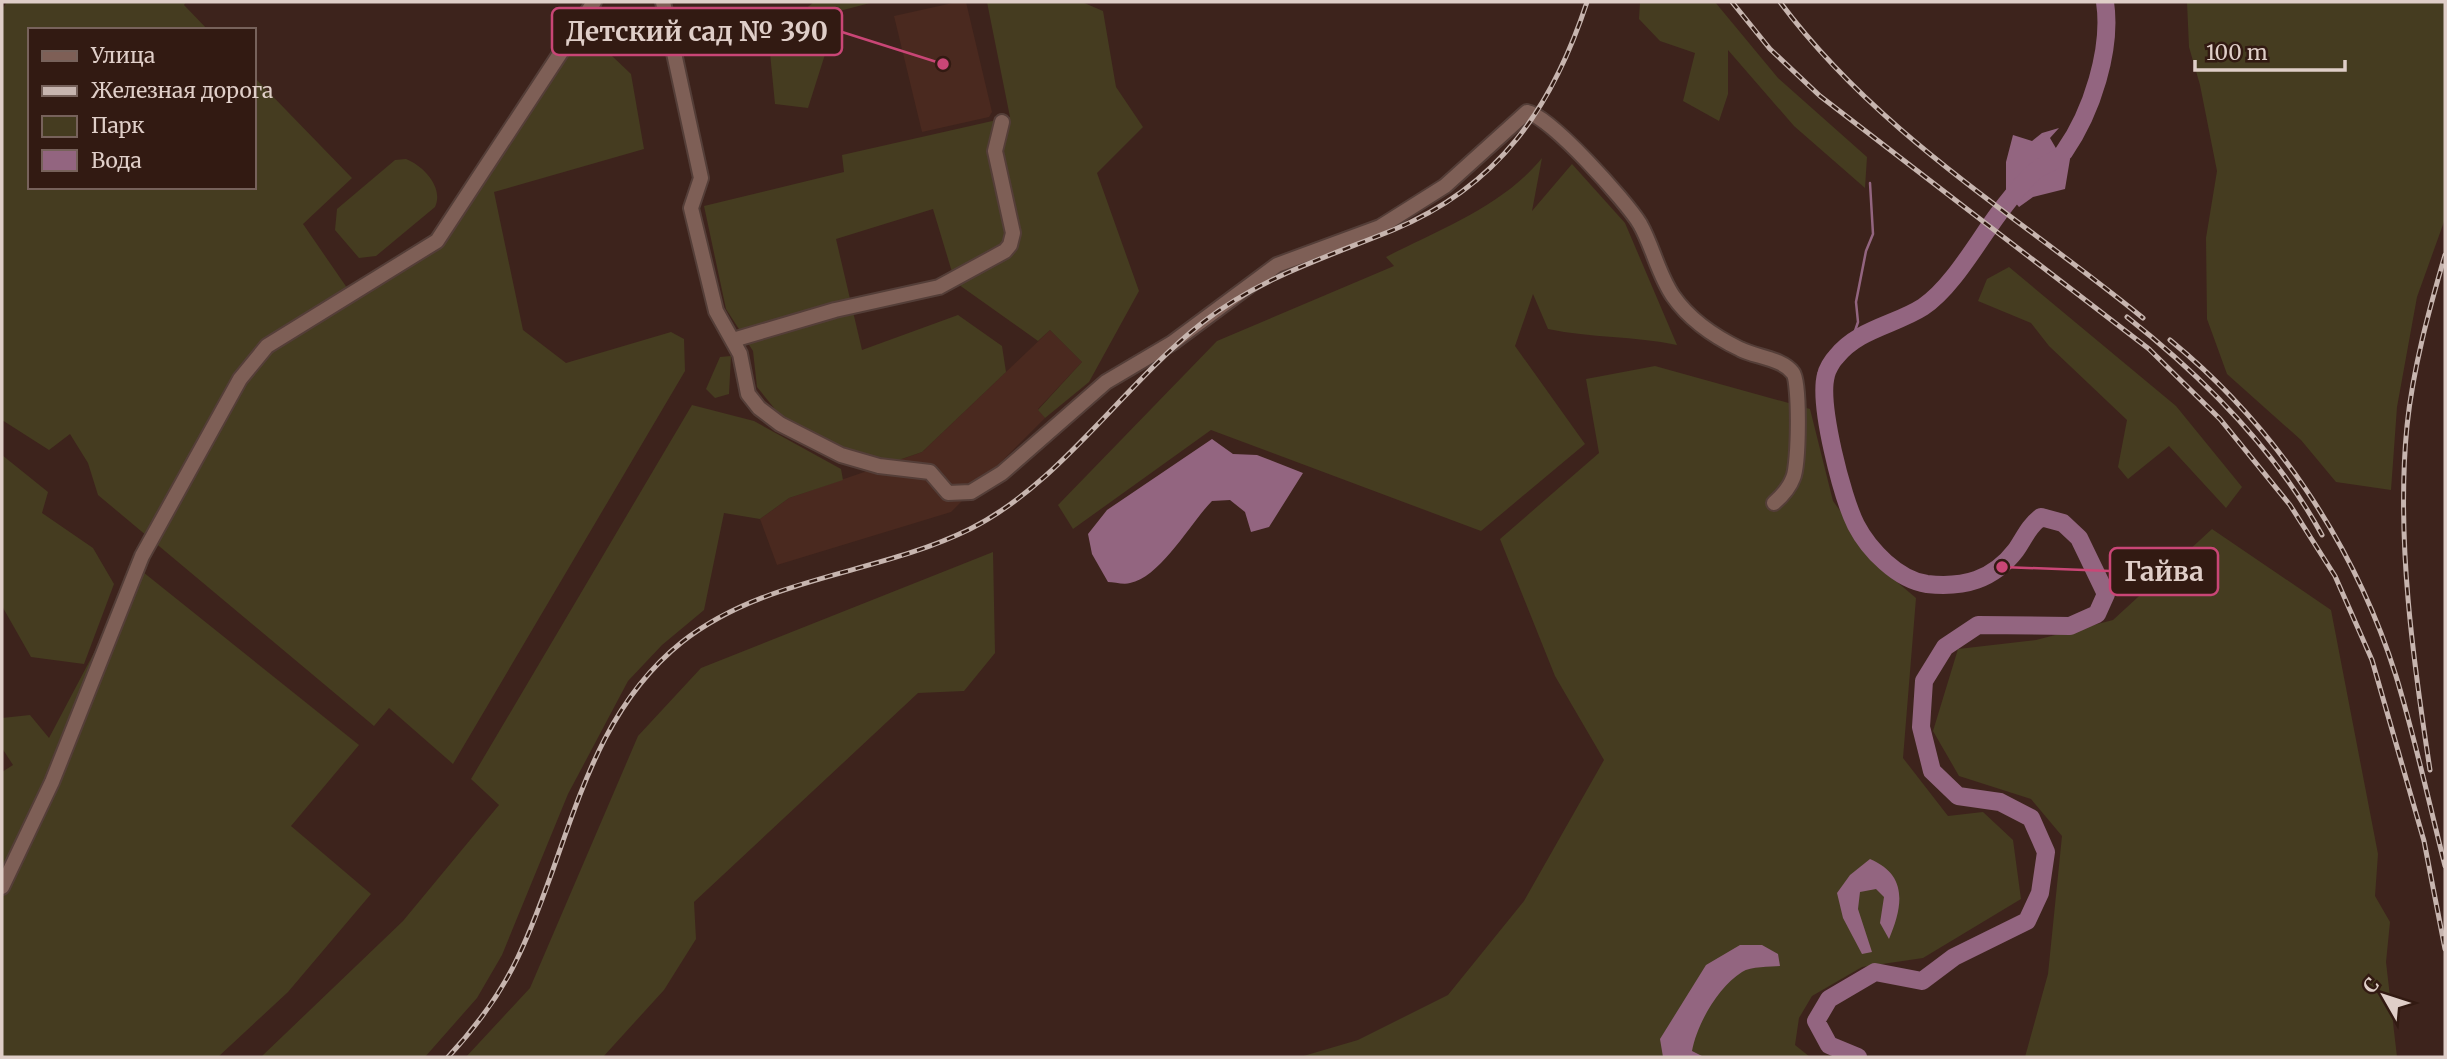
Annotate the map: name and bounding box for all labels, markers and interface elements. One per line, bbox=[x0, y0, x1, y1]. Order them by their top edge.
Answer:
callout: Детский сад № 390 bbox=[552, 8, 842, 55]
text: Детский сад № 390 bbox=[566, 15, 828, 48]
legend bbox=[28, 28, 256, 189]
scale bar bbox=[2195, 28, 2346, 72]
text: 100 m bbox=[2206, 39, 2268, 66]
text: Улица bbox=[90, 42, 155, 69]
text: Железная дорога bbox=[91, 77, 273, 104]
text: Парк bbox=[91, 112, 145, 139]
text: Вода bbox=[91, 147, 142, 174]
callout: Гайва bbox=[2110, 548, 2218, 595]
text: Гайва bbox=[2124, 555, 2204, 588]
north arrow bbox=[2349, 961, 2419, 1031]
text: С bbox=[2357, 973, 2384, 998]

